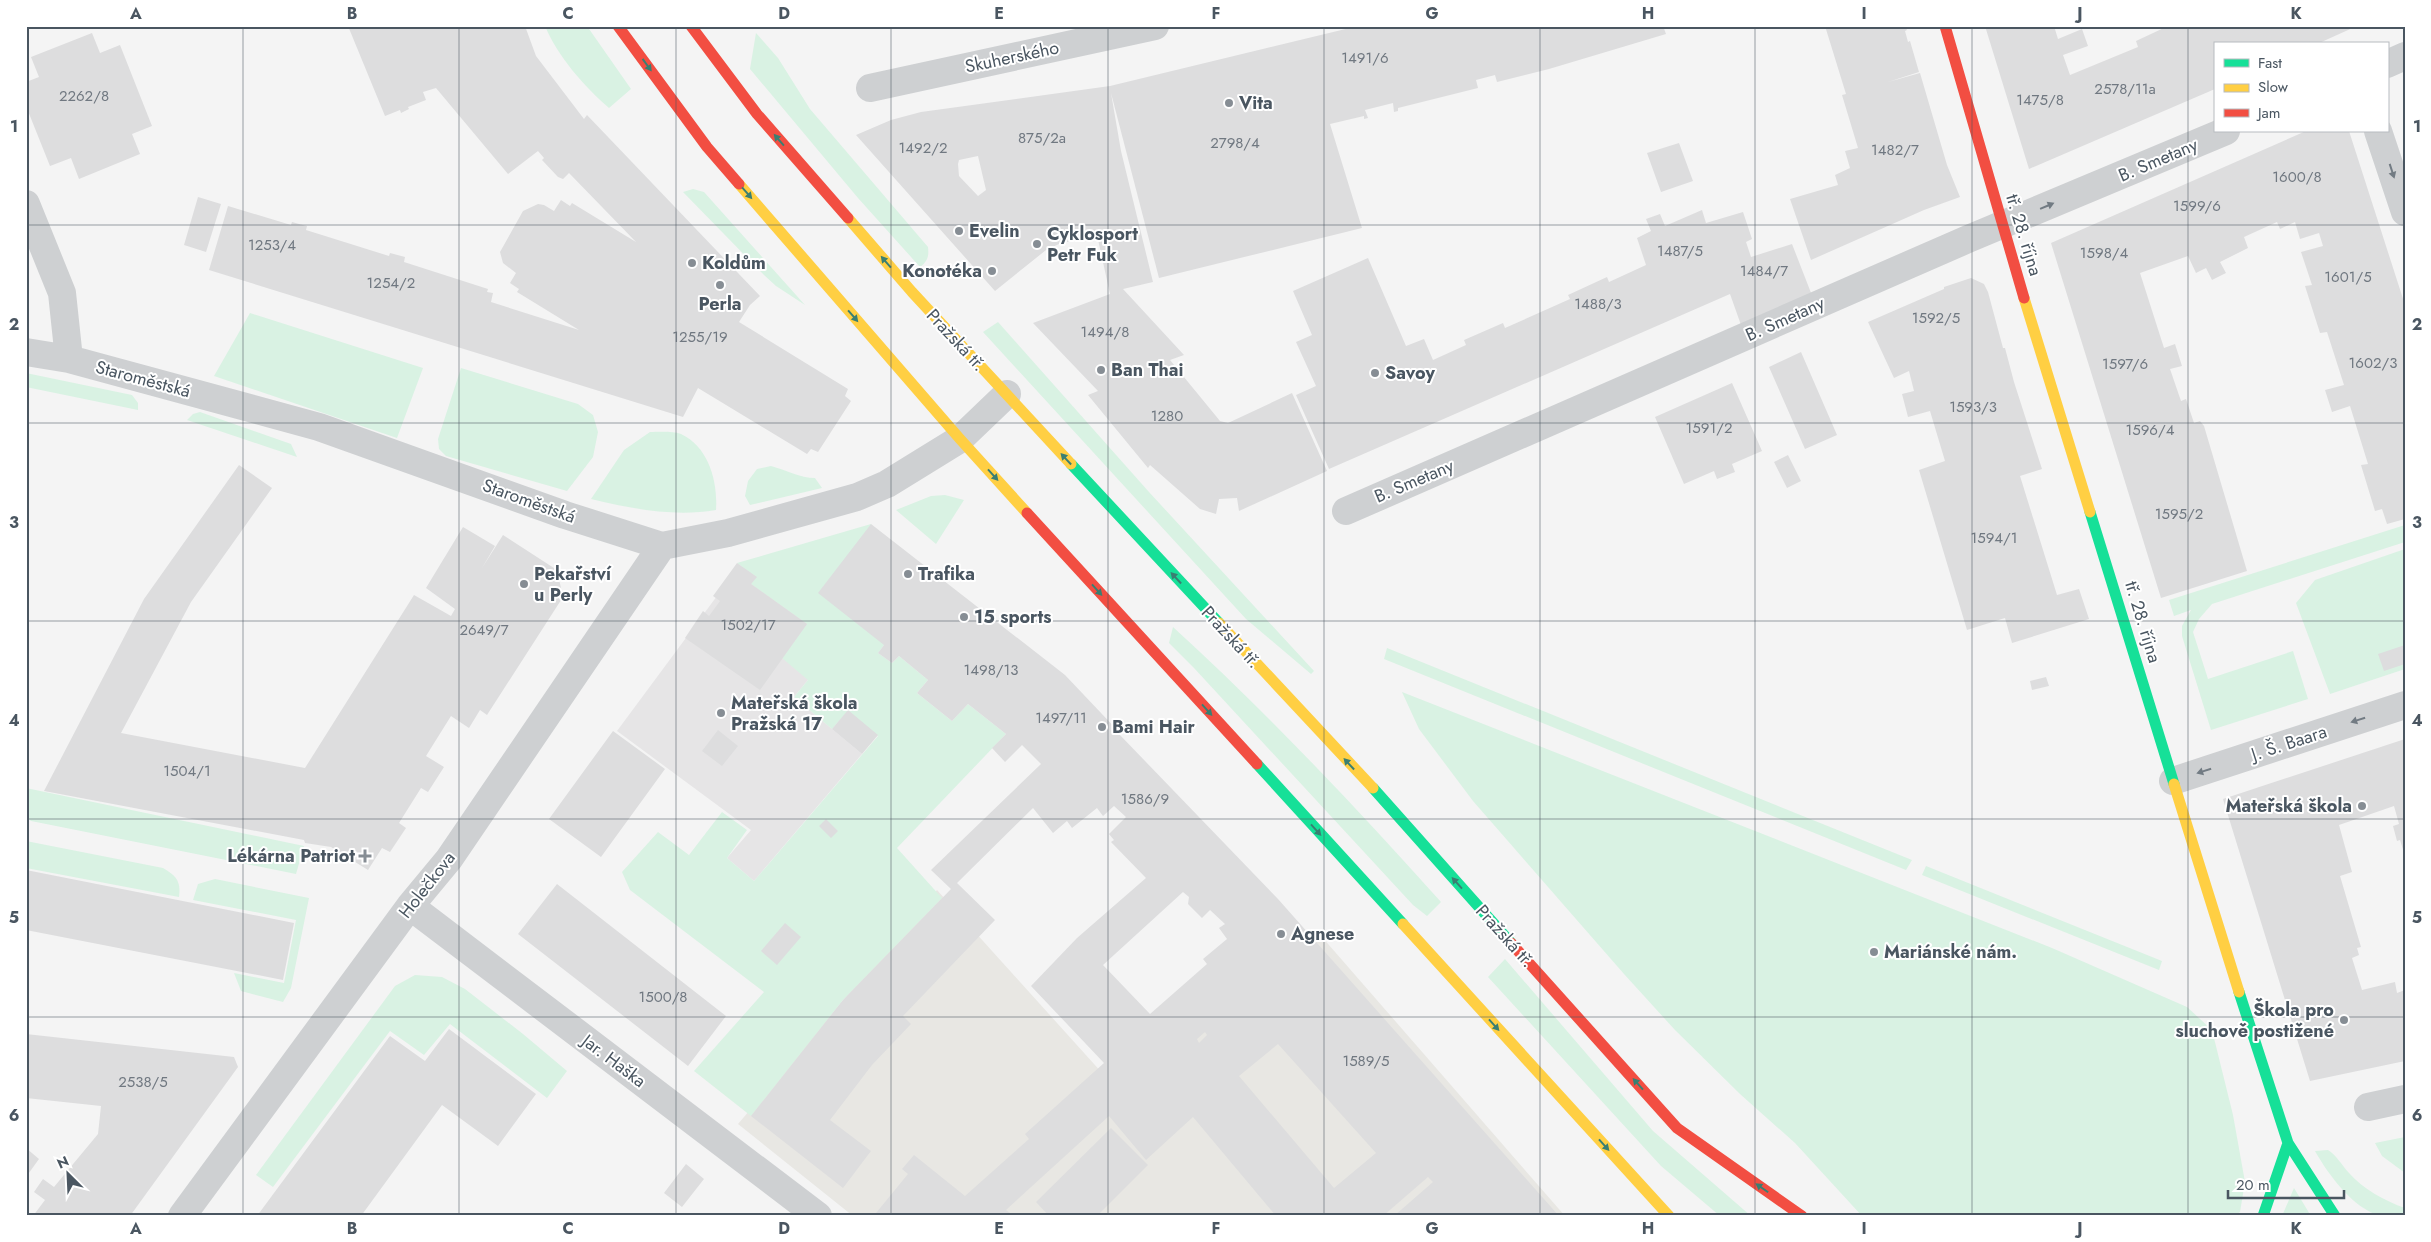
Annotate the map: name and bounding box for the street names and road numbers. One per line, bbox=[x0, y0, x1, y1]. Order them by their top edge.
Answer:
street label: Skuherského bbox=[963, 34, 1062, 80]
street label: B. Smetany bbox=[2114, 132, 2202, 188]
street label: tř. 28. října bbox=[1999, 191, 2049, 279]
street label: B. Smetany bbox=[1741, 290, 1829, 348]
street label: Pražská tř. bbox=[920, 303, 992, 377]
street label: Staroměstská bbox=[93, 354, 193, 404]
street label: B. Smetany bbox=[1370, 453, 1458, 509]
street label: Staroměstská bbox=[479, 472, 579, 530]
street label: tř. 28. října bbox=[2118, 578, 2168, 666]
street label: Pražská tř. bbox=[1195, 600, 1267, 674]
street label: J. Š. Baara bbox=[2246, 719, 2330, 768]
street label: Holečkova bbox=[393, 846, 461, 924]
street label: Pražská tř. bbox=[1470, 899, 1540, 973]
street label: Jar. Haška bbox=[575, 1027, 651, 1094]

